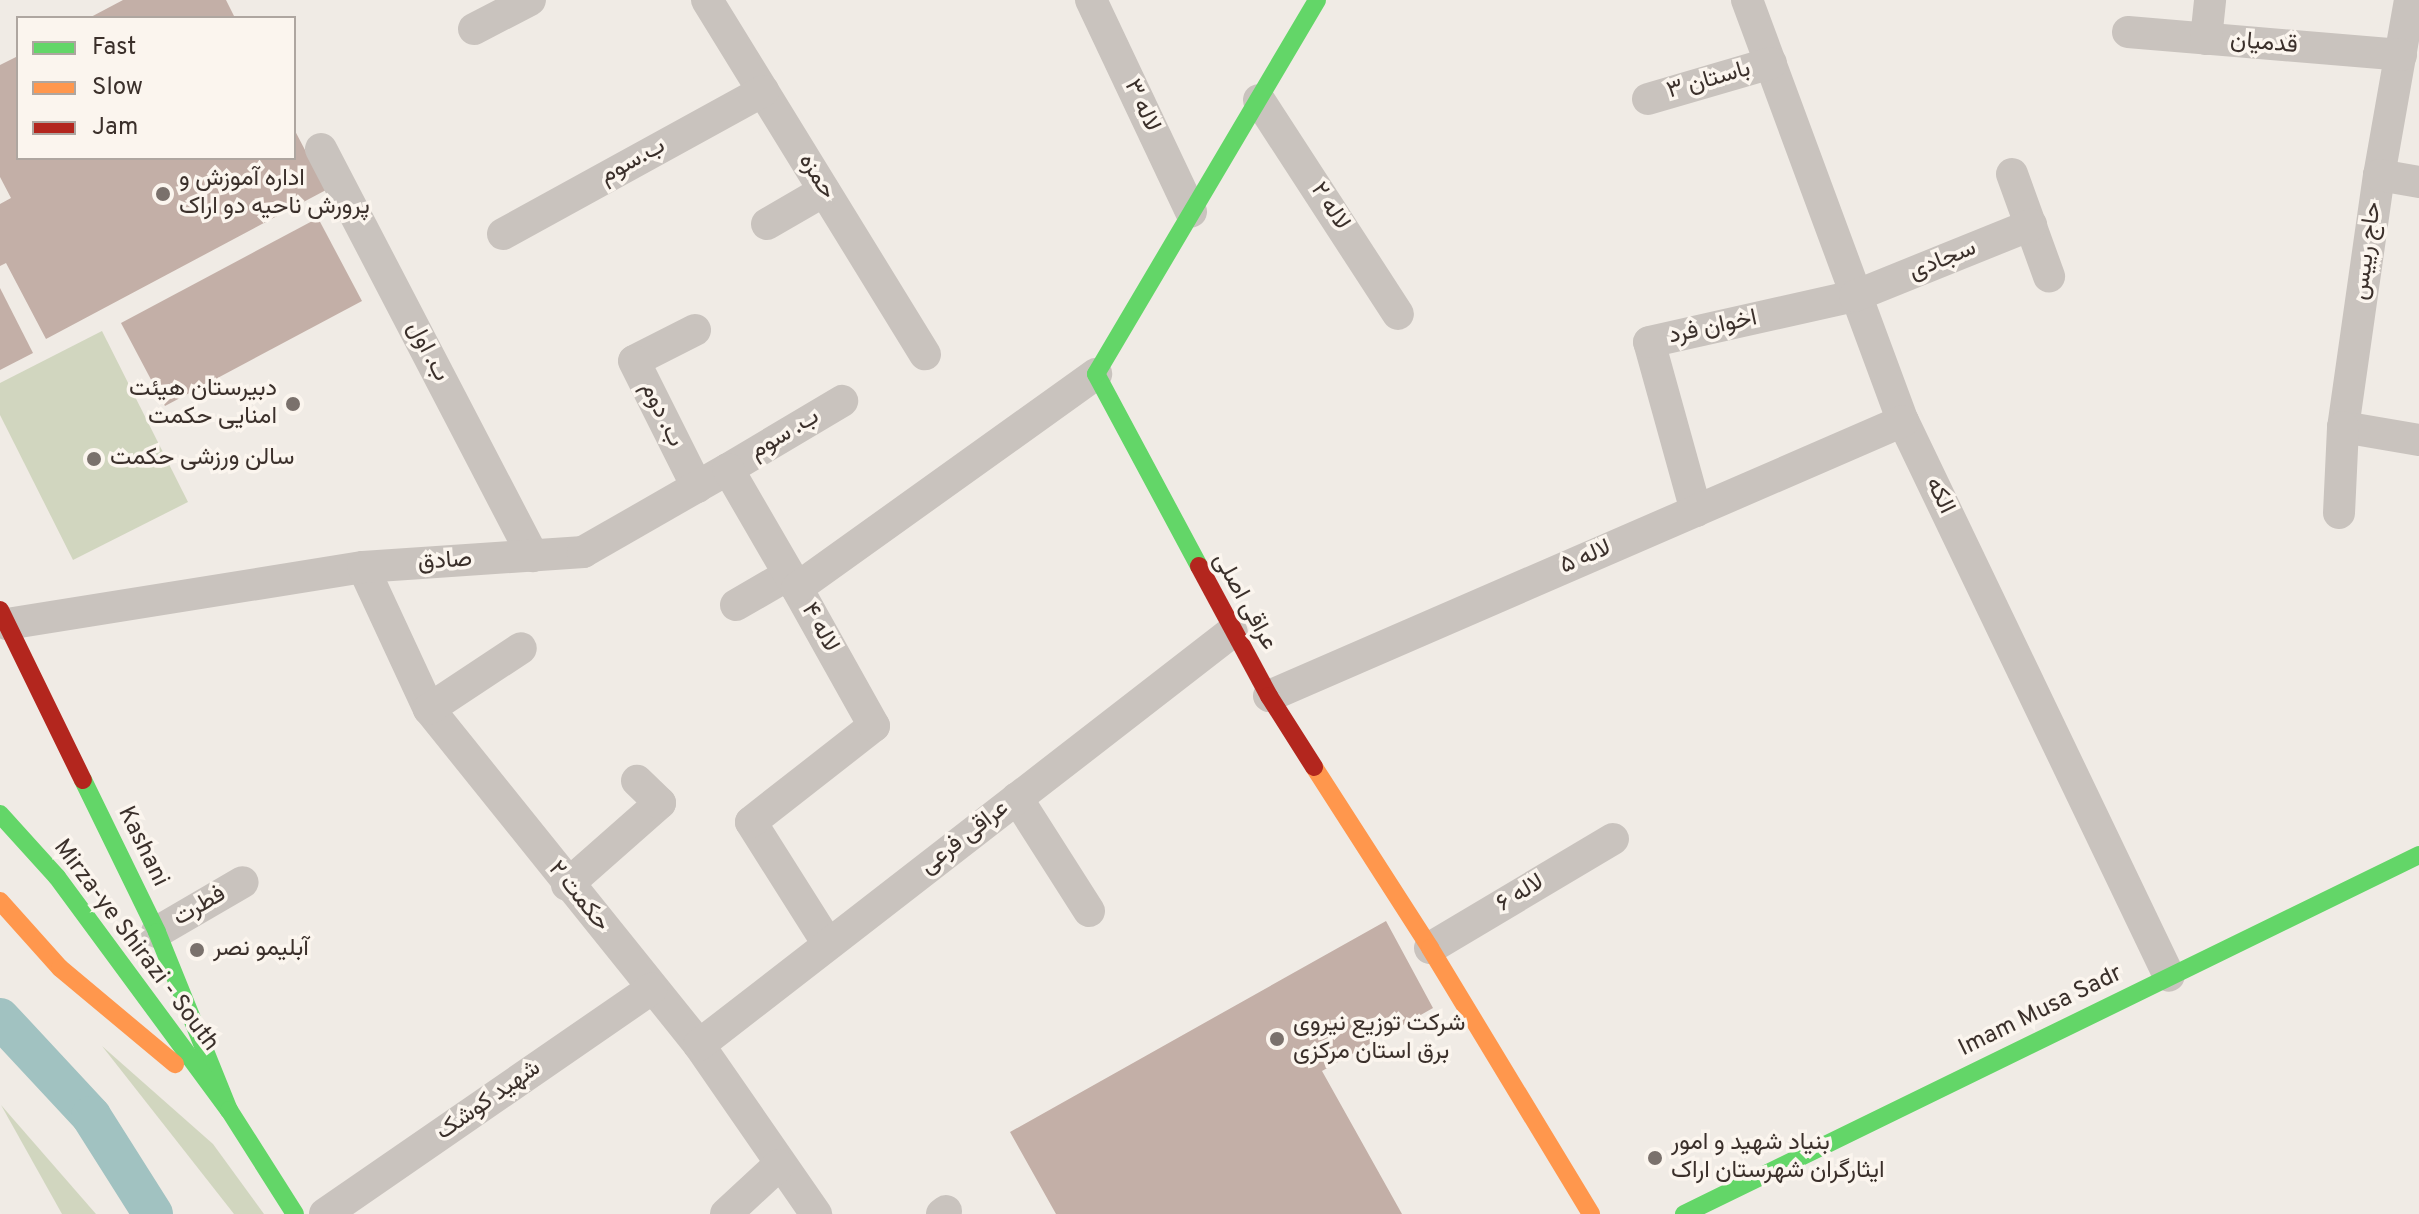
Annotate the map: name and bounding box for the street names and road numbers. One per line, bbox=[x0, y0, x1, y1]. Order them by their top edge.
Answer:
street label: قدمیان bbox=[2229, 27, 2299, 61]
street label: باستان ۳ bbox=[1664, 55, 1754, 107]
street label: لاله ۳ bbox=[1116, 75, 1166, 137]
street label: ب.سوم bbox=[595, 132, 671, 192]
street label: حمزه bbox=[791, 149, 841, 205]
street label: لاله ۲ bbox=[1303, 178, 1355, 236]
street label: حاج رییس bbox=[2347, 200, 2389, 302]
street label: سجادی bbox=[1905, 235, 1981, 287]
street label: اخوان فرد bbox=[1666, 305, 1760, 351]
street label: ب. اول bbox=[399, 317, 455, 387]
street label: ب. دوم bbox=[633, 378, 689, 452]
street label: ب. سوم bbox=[745, 403, 825, 467]
street label: الکه bbox=[1918, 473, 1960, 519]
street label: لاله ۵ bbox=[1556, 534, 1616, 582]
street label: صادق bbox=[417, 546, 473, 578]
street label: عراقی اصلی bbox=[1206, 548, 1282, 656]
street label: لاله ۴ bbox=[794, 598, 844, 658]
street label: عراقی فرعی bbox=[915, 795, 1015, 881]
street label: Kashani bbox=[110, 802, 174, 892]
street label: Mirza-ye Shirazi - South bbox=[46, 835, 224, 1057]
street label: حکمت ۲ bbox=[541, 856, 615, 938]
street label: لاله ۶ bbox=[1492, 869, 1550, 919]
street label: فطرت bbox=[169, 881, 231, 933]
street label: Imam Musa Sadr bbox=[1955, 960, 2127, 1064]
street label: شهید کوشک bbox=[431, 1055, 547, 1147]

